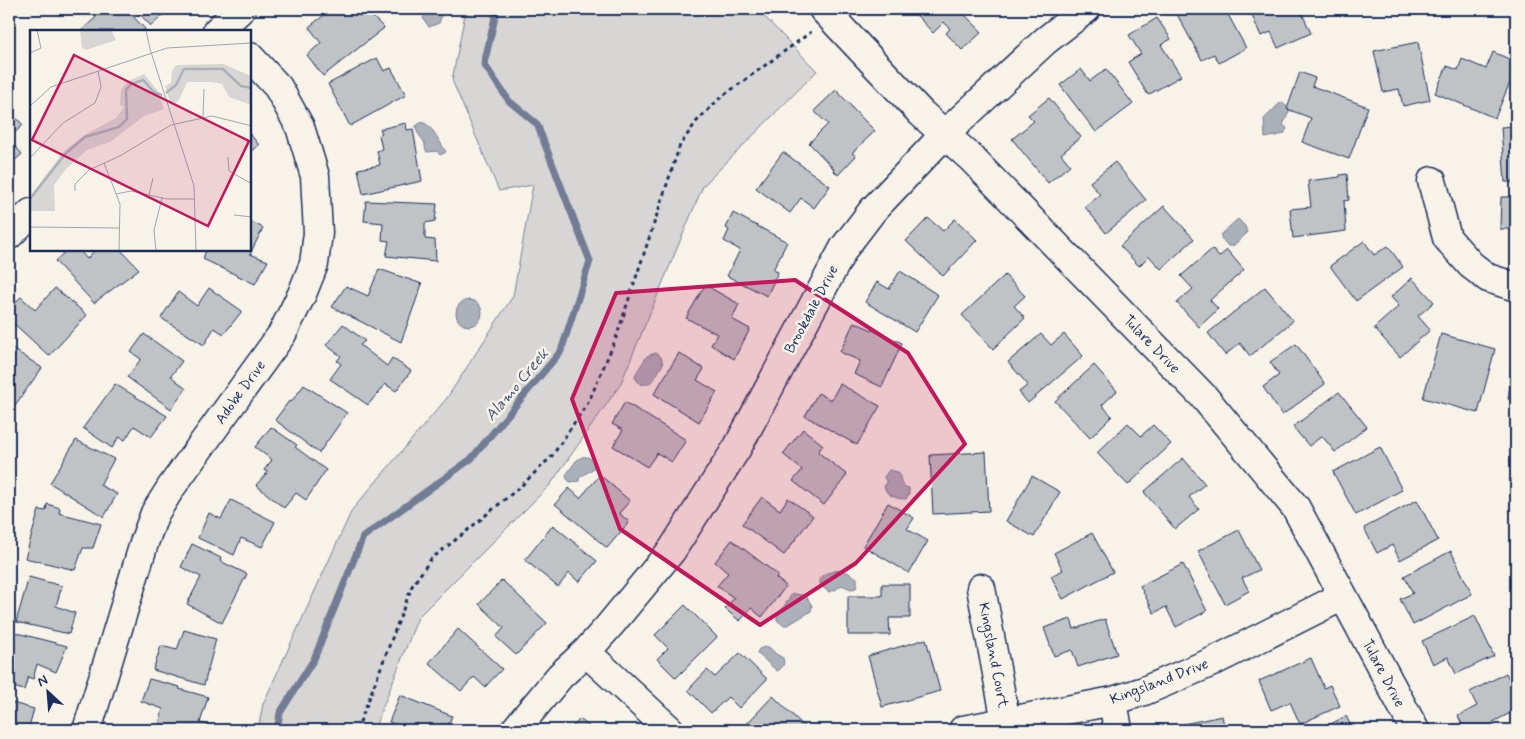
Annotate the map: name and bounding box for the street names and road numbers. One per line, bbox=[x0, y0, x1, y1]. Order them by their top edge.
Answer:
street label: Brookdale Drive bbox=[780, 262, 844, 357]
street label: Tulare Drive bbox=[1118, 311, 1184, 379]
street label: Adobe Drive bbox=[211, 356, 271, 429]
street label: Kingsland Court bbox=[972, 601, 1013, 710]
street label: Tulare Drive bbox=[1357, 636, 1410, 711]
street label: Kingsland Drive bbox=[1107, 654, 1212, 711]

